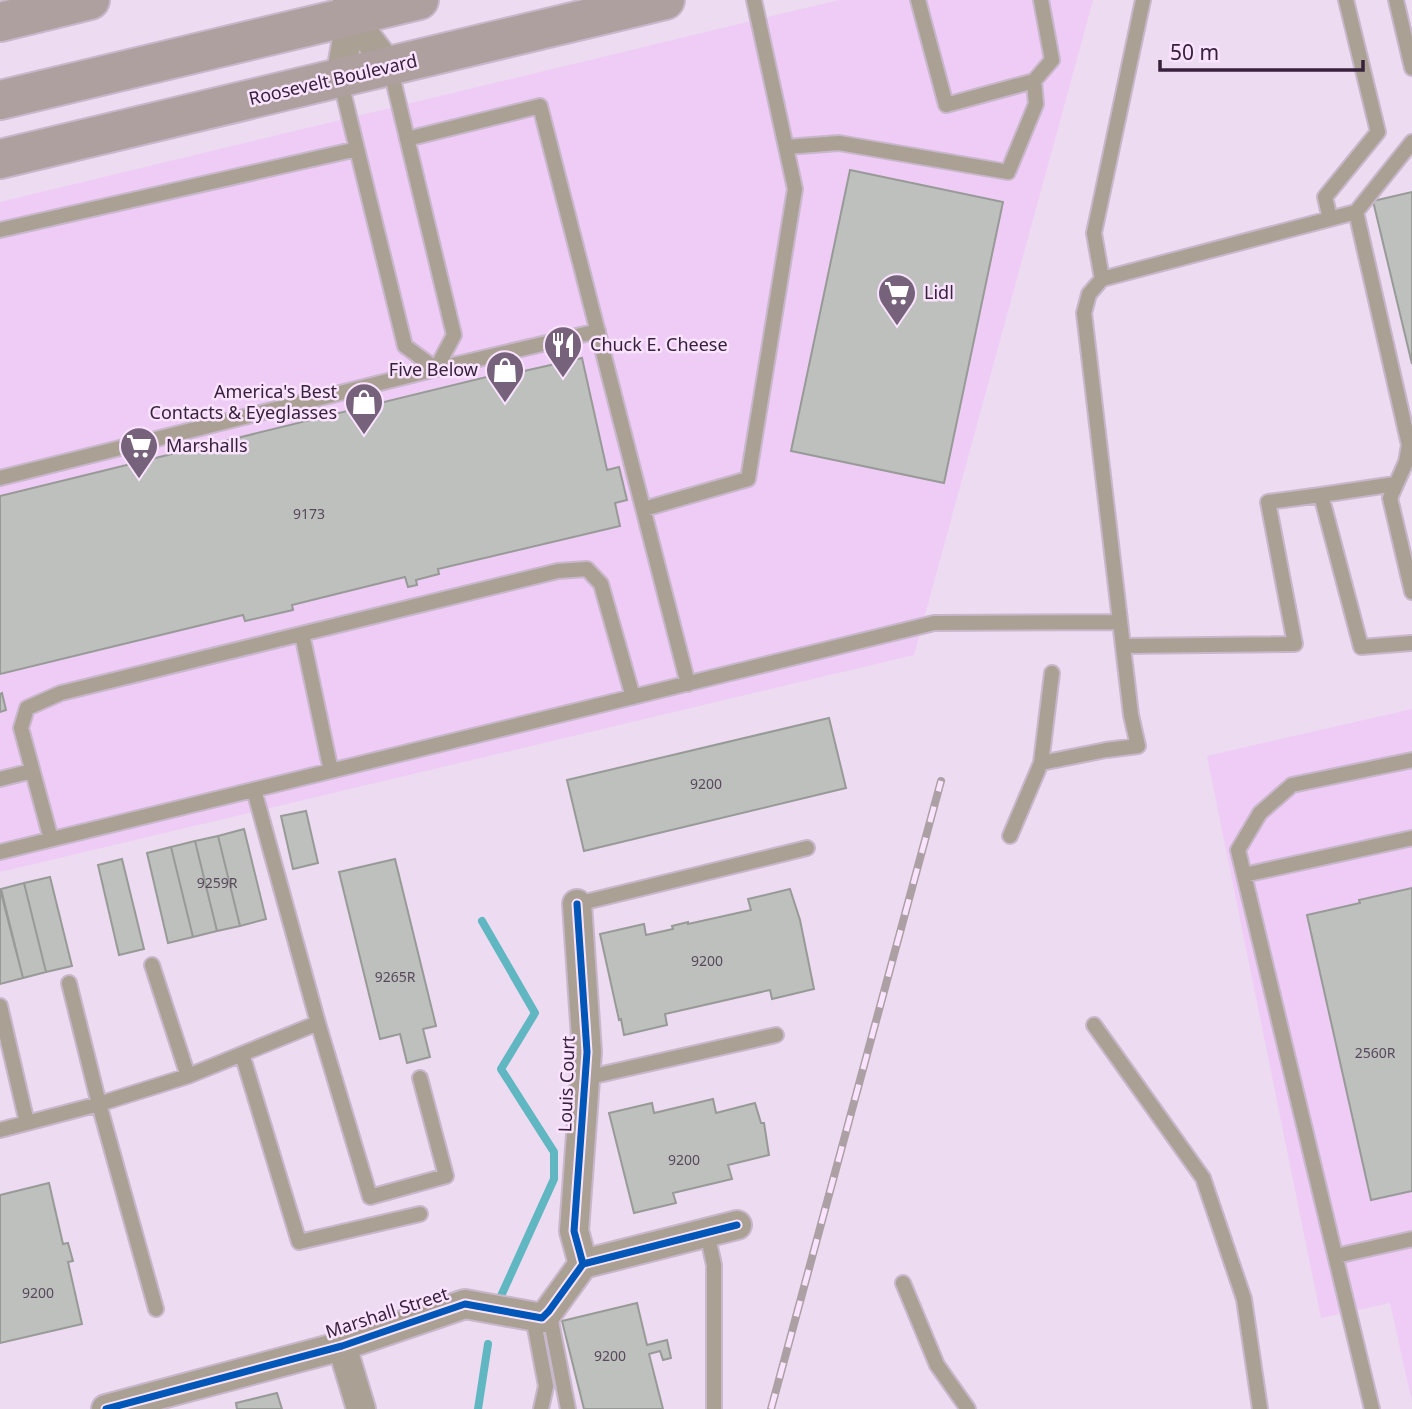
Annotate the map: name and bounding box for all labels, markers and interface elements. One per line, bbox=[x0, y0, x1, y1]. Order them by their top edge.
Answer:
scale bar bbox=[1160, 28, 1363, 72]
text: 50 m bbox=[1170, 38, 1219, 66]
street label: Roosevelt Boulevard bbox=[246, 48, 419, 110]
supermarket icon: Lidl bbox=[876, 272, 918, 327]
place label: Lidl bbox=[924, 280, 954, 304]
restaurant icon: Chuck E. Cheese bbox=[542, 324, 584, 379]
place label: Chuck E. Cheese bbox=[590, 332, 728, 356]
shop icon: Five Below bbox=[484, 349, 526, 404]
place label: Five Below bbox=[389, 357, 478, 381]
place label: America's Best Contacts & Eyeglasses bbox=[150, 379, 337, 424]
shop icon: America's Best Contacts & Eyeglasses bbox=[343, 381, 385, 436]
supermarket icon: Marshalls bbox=[118, 425, 160, 480]
place label: Marshalls bbox=[166, 433, 248, 457]
house number: 9173 bbox=[293, 504, 325, 523]
house number: 9200 bbox=[690, 774, 722, 793]
house number: 9259R bbox=[197, 873, 238, 892]
house number: 9200 bbox=[691, 951, 723, 970]
house number: 9265R bbox=[375, 967, 416, 986]
street label: Louis Court bbox=[552, 1035, 580, 1133]
house number: 2560R bbox=[1355, 1043, 1396, 1062]
house number: 9200 bbox=[668, 1150, 700, 1169]
street label: Marshall Street bbox=[322, 1281, 452, 1343]
house number: 9200 bbox=[22, 1283, 54, 1302]
house number: 9200 bbox=[594, 1346, 626, 1365]

